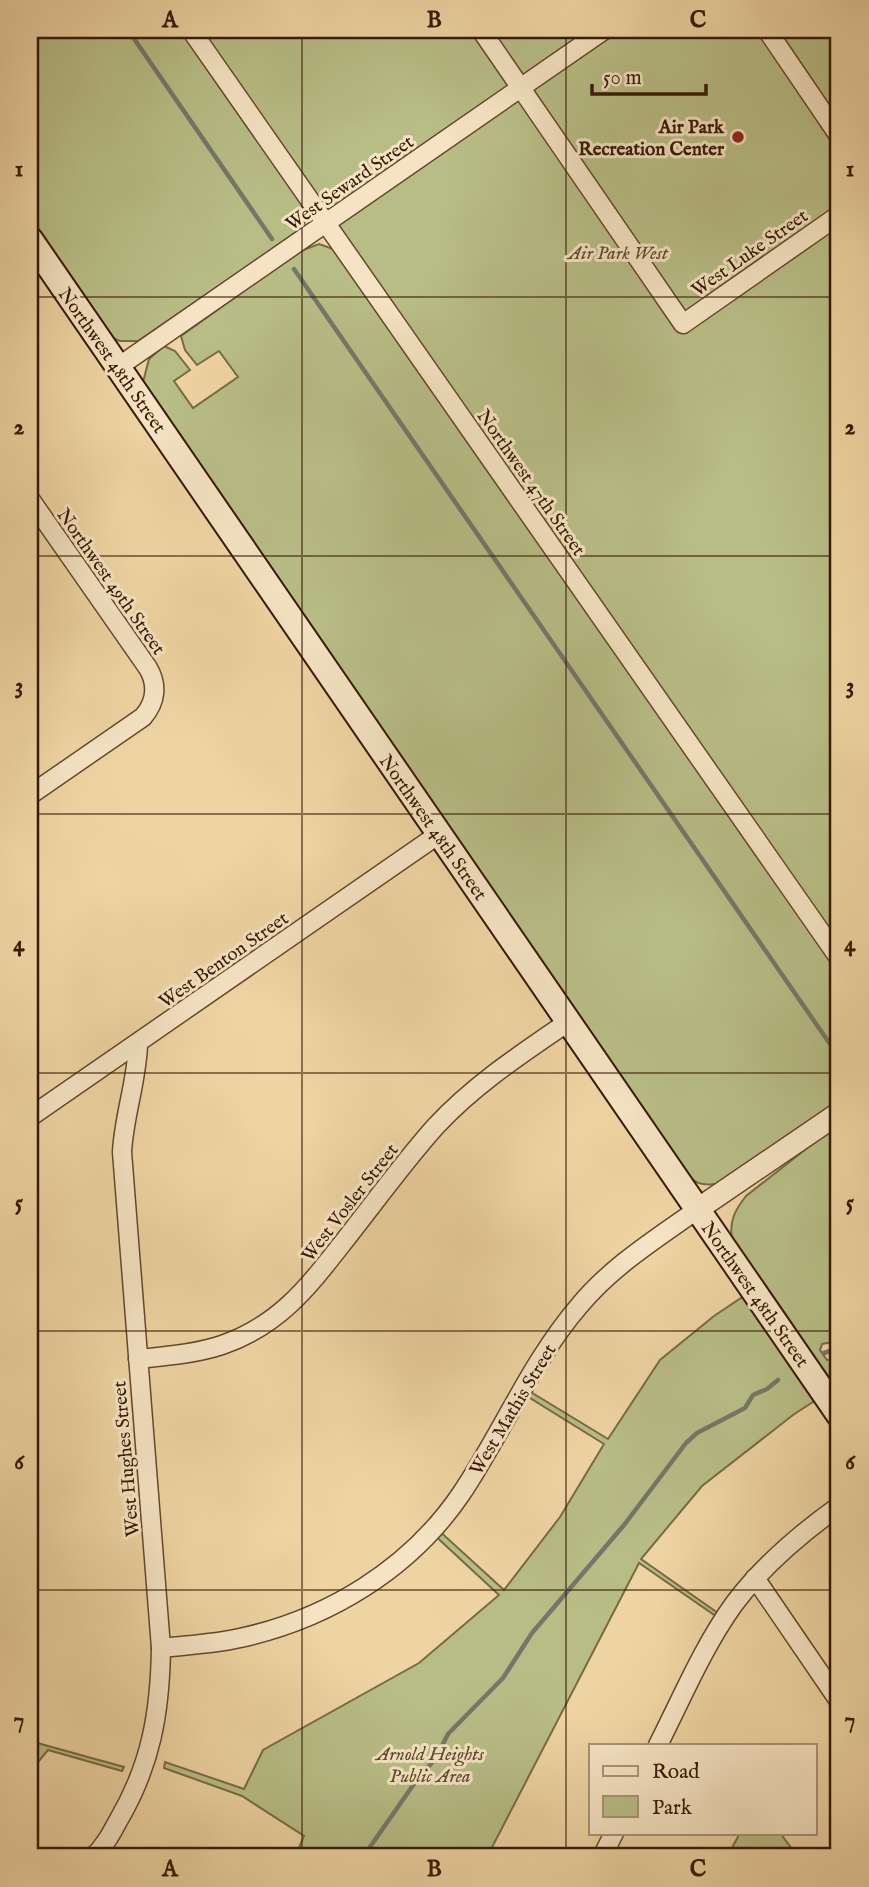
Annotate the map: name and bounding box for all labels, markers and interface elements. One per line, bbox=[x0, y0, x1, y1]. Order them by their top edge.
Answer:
text: A bbox=[161, 6, 179, 35]
text: B bbox=[426, 6, 442, 35]
text: C bbox=[690, 6, 707, 35]
scale bar bbox=[592, 52, 706, 96]
text: 50 m bbox=[603, 65, 642, 92]
place label: Air Park Recreation Center bbox=[578, 116, 725, 162]
marker: Air Park Recreation Center bbox=[730, 129, 746, 145]
street label: West Seward Street bbox=[281, 130, 419, 237]
text: 1 bbox=[15, 155, 23, 184]
text: 1 bbox=[846, 155, 854, 184]
street label: West Luke Street bbox=[687, 204, 813, 303]
park label: Air Park West bbox=[566, 242, 669, 266]
street label: Northwest 48th Street bbox=[52, 284, 171, 439]
street label: Northwest 47th Street bbox=[471, 405, 590, 561]
text: 2 bbox=[14, 413, 25, 442]
text: 2 bbox=[845, 413, 856, 442]
street label: Northwest 49th Street bbox=[51, 504, 170, 660]
text: 3 bbox=[15, 672, 23, 701]
text: 3 bbox=[846, 672, 854, 701]
street label: Northwest 48th Street bbox=[373, 751, 492, 906]
street label: West Benton Street bbox=[155, 907, 294, 1014]
text: 4 bbox=[13, 930, 25, 959]
text: 4 bbox=[844, 930, 856, 959]
street label: West Vosler Street bbox=[297, 1139, 405, 1267]
text: 5 bbox=[15, 1189, 24, 1218]
text: 5 bbox=[846, 1189, 855, 1218]
street label: Northwest 48th Street bbox=[695, 1218, 814, 1373]
street label: West Mathis Street bbox=[465, 1340, 563, 1480]
street label: West Hughes Street bbox=[108, 1379, 146, 1538]
text: 6 bbox=[14, 1448, 25, 1477]
text: 6 bbox=[845, 1448, 856, 1477]
text: 7 bbox=[14, 1706, 24, 1735]
text: 7 bbox=[845, 1706, 855, 1735]
park label: Arnold Heights Public Area bbox=[374, 1743, 484, 1789]
legend bbox=[589, 1744, 816, 1834]
text: Road bbox=[652, 1759, 700, 1786]
text: Park bbox=[652, 1795, 693, 1822]
text: A bbox=[161, 1855, 179, 1884]
text: B bbox=[426, 1855, 442, 1884]
text: C bbox=[690, 1855, 707, 1884]

